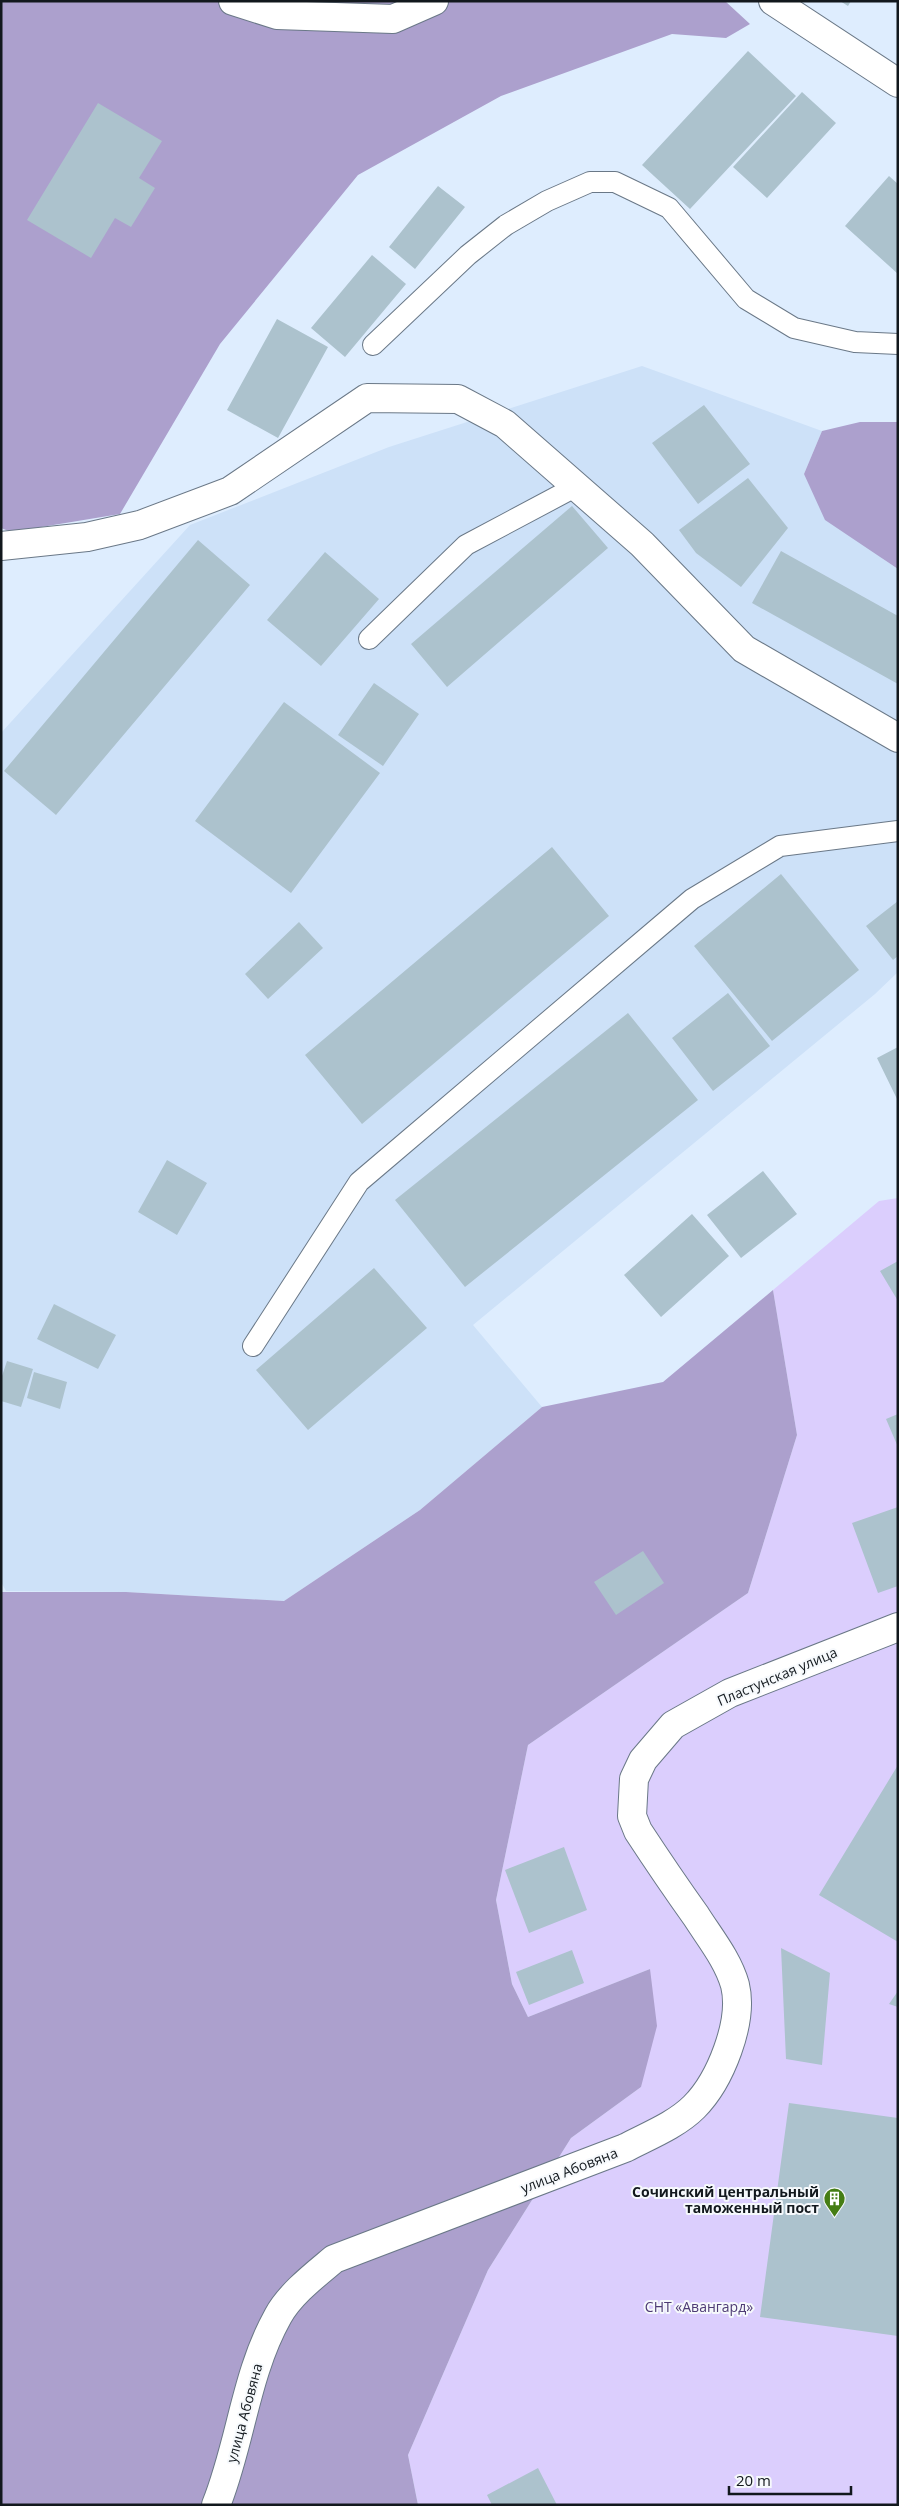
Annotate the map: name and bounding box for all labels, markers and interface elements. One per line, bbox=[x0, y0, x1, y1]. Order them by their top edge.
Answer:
street label: Пластунская улица bbox=[714, 1642, 840, 1710]
street label: улица Абовяна bbox=[518, 2143, 620, 2197]
place label: Сочинский центральный таможенный пост bbox=[632, 2182, 819, 2217]
building icon: Сочинский центральный таможенный пост bbox=[823, 2187, 847, 2218]
park label: СНТ «Авангард» bbox=[645, 2297, 753, 2316]
street label: улица Абовяна bbox=[222, 2361, 266, 2465]
scale bar bbox=[729, 2464, 852, 2496]
text: 20 m bbox=[736, 2470, 771, 2490]

